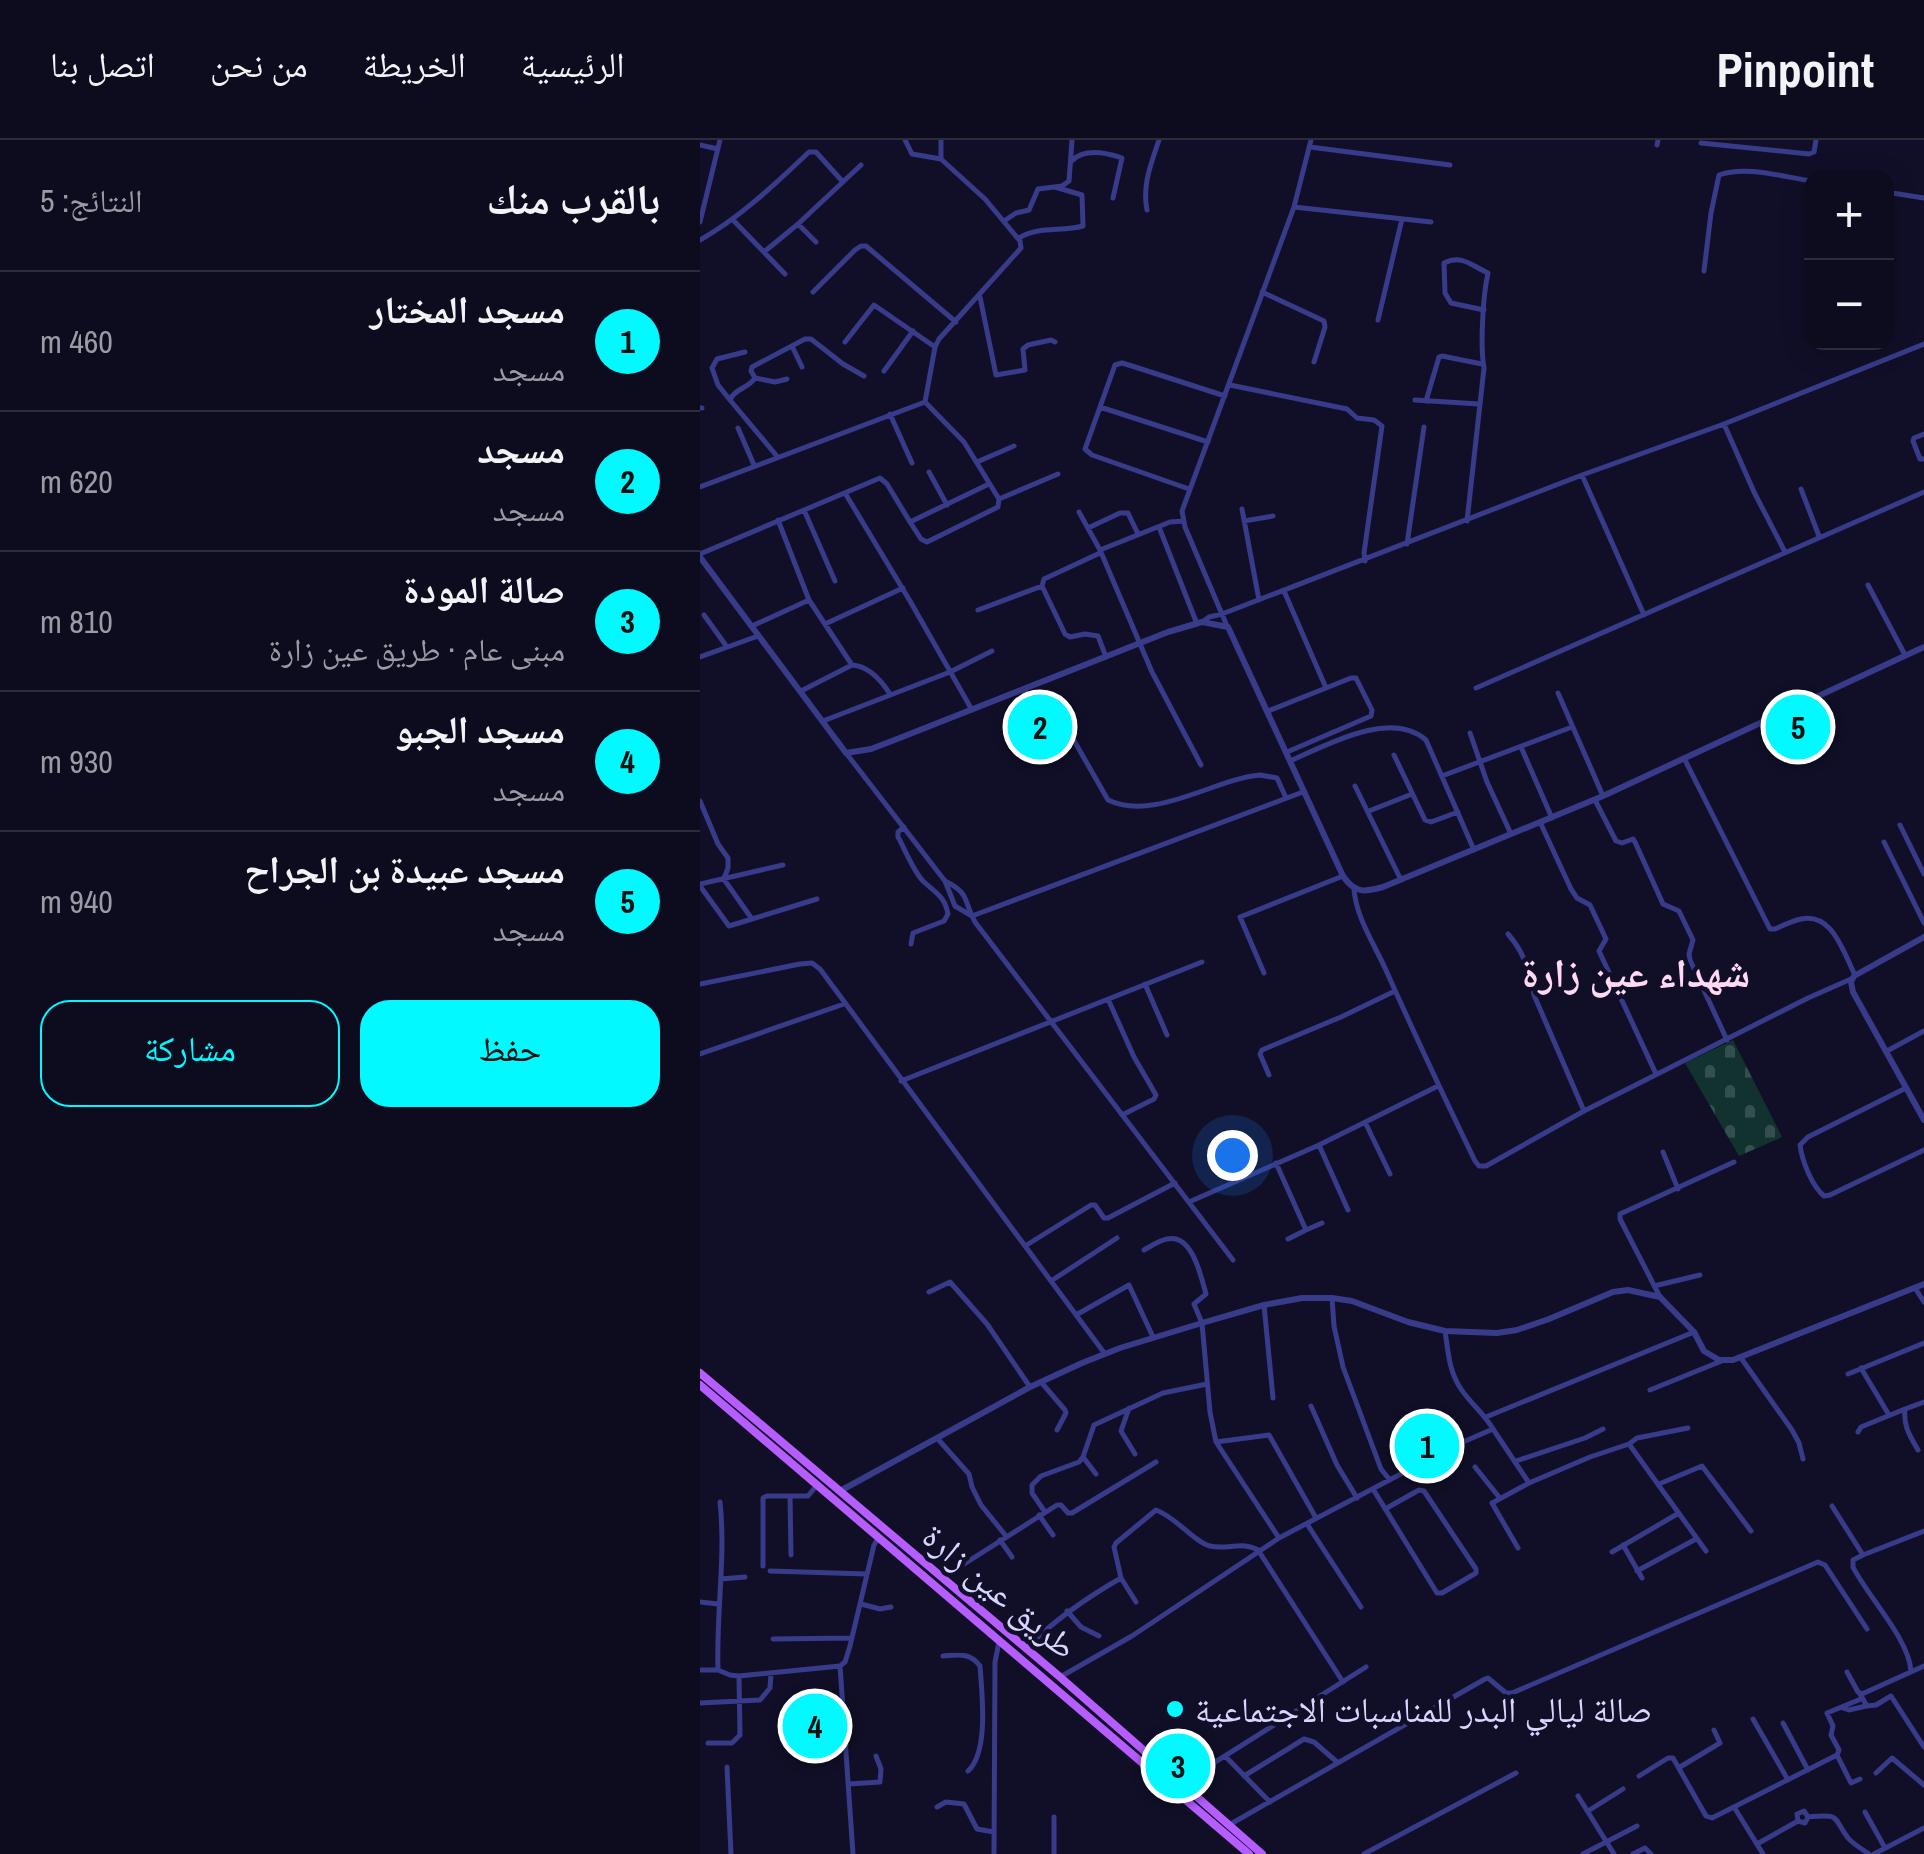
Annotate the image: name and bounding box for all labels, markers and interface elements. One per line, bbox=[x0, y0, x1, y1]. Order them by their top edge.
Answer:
text: Pinpoint bbox=[1717, 37, 1874, 102]
text: اتصل بنا bbox=[50, 41, 155, 88]
text: من نحن bbox=[210, 41, 308, 88]
text: الخريطة bbox=[363, 41, 466, 88]
text: الرئيسية bbox=[521, 41, 625, 88]
map controls bbox=[1804, 170, 1894, 350]
button: + bbox=[1804, 170, 1894, 260]
text: بالقرب منك bbox=[486, 171, 660, 227]
text: النتائج: 5 bbox=[40, 179, 143, 222]
button: − bbox=[1804, 260, 1894, 350]
text: مسجد المختار bbox=[370, 284, 565, 335]
text: 460 m bbox=[40, 320, 113, 363]
text: 1 bbox=[620, 320, 635, 363]
text: مسجد bbox=[493, 348, 565, 391]
text: مسجد bbox=[477, 424, 565, 475]
text: 620 m bbox=[40, 460, 113, 503]
text: 2 bbox=[620, 460, 635, 503]
text: مسجد bbox=[493, 488, 565, 531]
text: صالة المودة bbox=[403, 564, 565, 615]
text: 810 m bbox=[40, 600, 113, 643]
text: 3 bbox=[620, 600, 635, 643]
text: مبنى عام · طريق عين زارة bbox=[269, 628, 565, 671]
pin: 2 bbox=[1008, 690, 1072, 764]
pin: 5 bbox=[1766, 690, 1830, 764]
text: مسجد الجبو bbox=[395, 704, 565, 755]
text: 930 m bbox=[40, 740, 113, 783]
text: 4 bbox=[620, 740, 635, 783]
text: مسجد bbox=[493, 768, 565, 811]
text: مسجد عبيدة بن الجراح bbox=[244, 844, 565, 895]
text: 940 m bbox=[40, 880, 113, 923]
text: 5 bbox=[620, 880, 635, 923]
text: مسجد bbox=[493, 908, 565, 951]
district label: شهداء عين زارة bbox=[1522, 946, 1750, 999]
button: مشاركة bbox=[40, 1000, 340, 1107]
button: حفظ bbox=[360, 1000, 660, 1107]
your location bbox=[1207, 1130, 1258, 1181]
pin: 1 bbox=[1394, 1408, 1460, 1484]
street label: طريق عين زارة bbox=[913, 1513, 1087, 1669]
place label: صالة ليالي البدر للمناسبات الاجتماعية bbox=[1195, 1686, 1652, 1737]
pin: 4 bbox=[782, 1688, 848, 1764]
marker: صالة ليالي البدر للمناسبات الاجتماعية bbox=[1164, 1698, 1186, 1720]
pin: 3 bbox=[1146, 1728, 1210, 1804]

